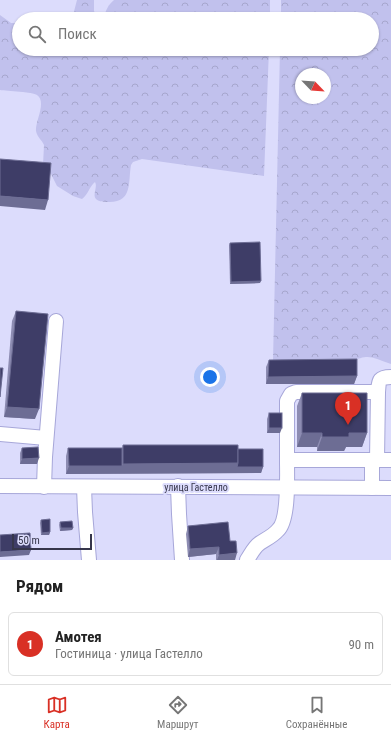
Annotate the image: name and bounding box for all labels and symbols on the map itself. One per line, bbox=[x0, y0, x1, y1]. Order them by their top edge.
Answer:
north arrow bbox=[295, 68, 331, 104]
your location bbox=[200, 367, 220, 387]
pin: 1 bbox=[335, 392, 361, 425]
street label: улица Гастелло bbox=[164, 482, 228, 493]
scale bar bbox=[12, 532, 92, 551]

